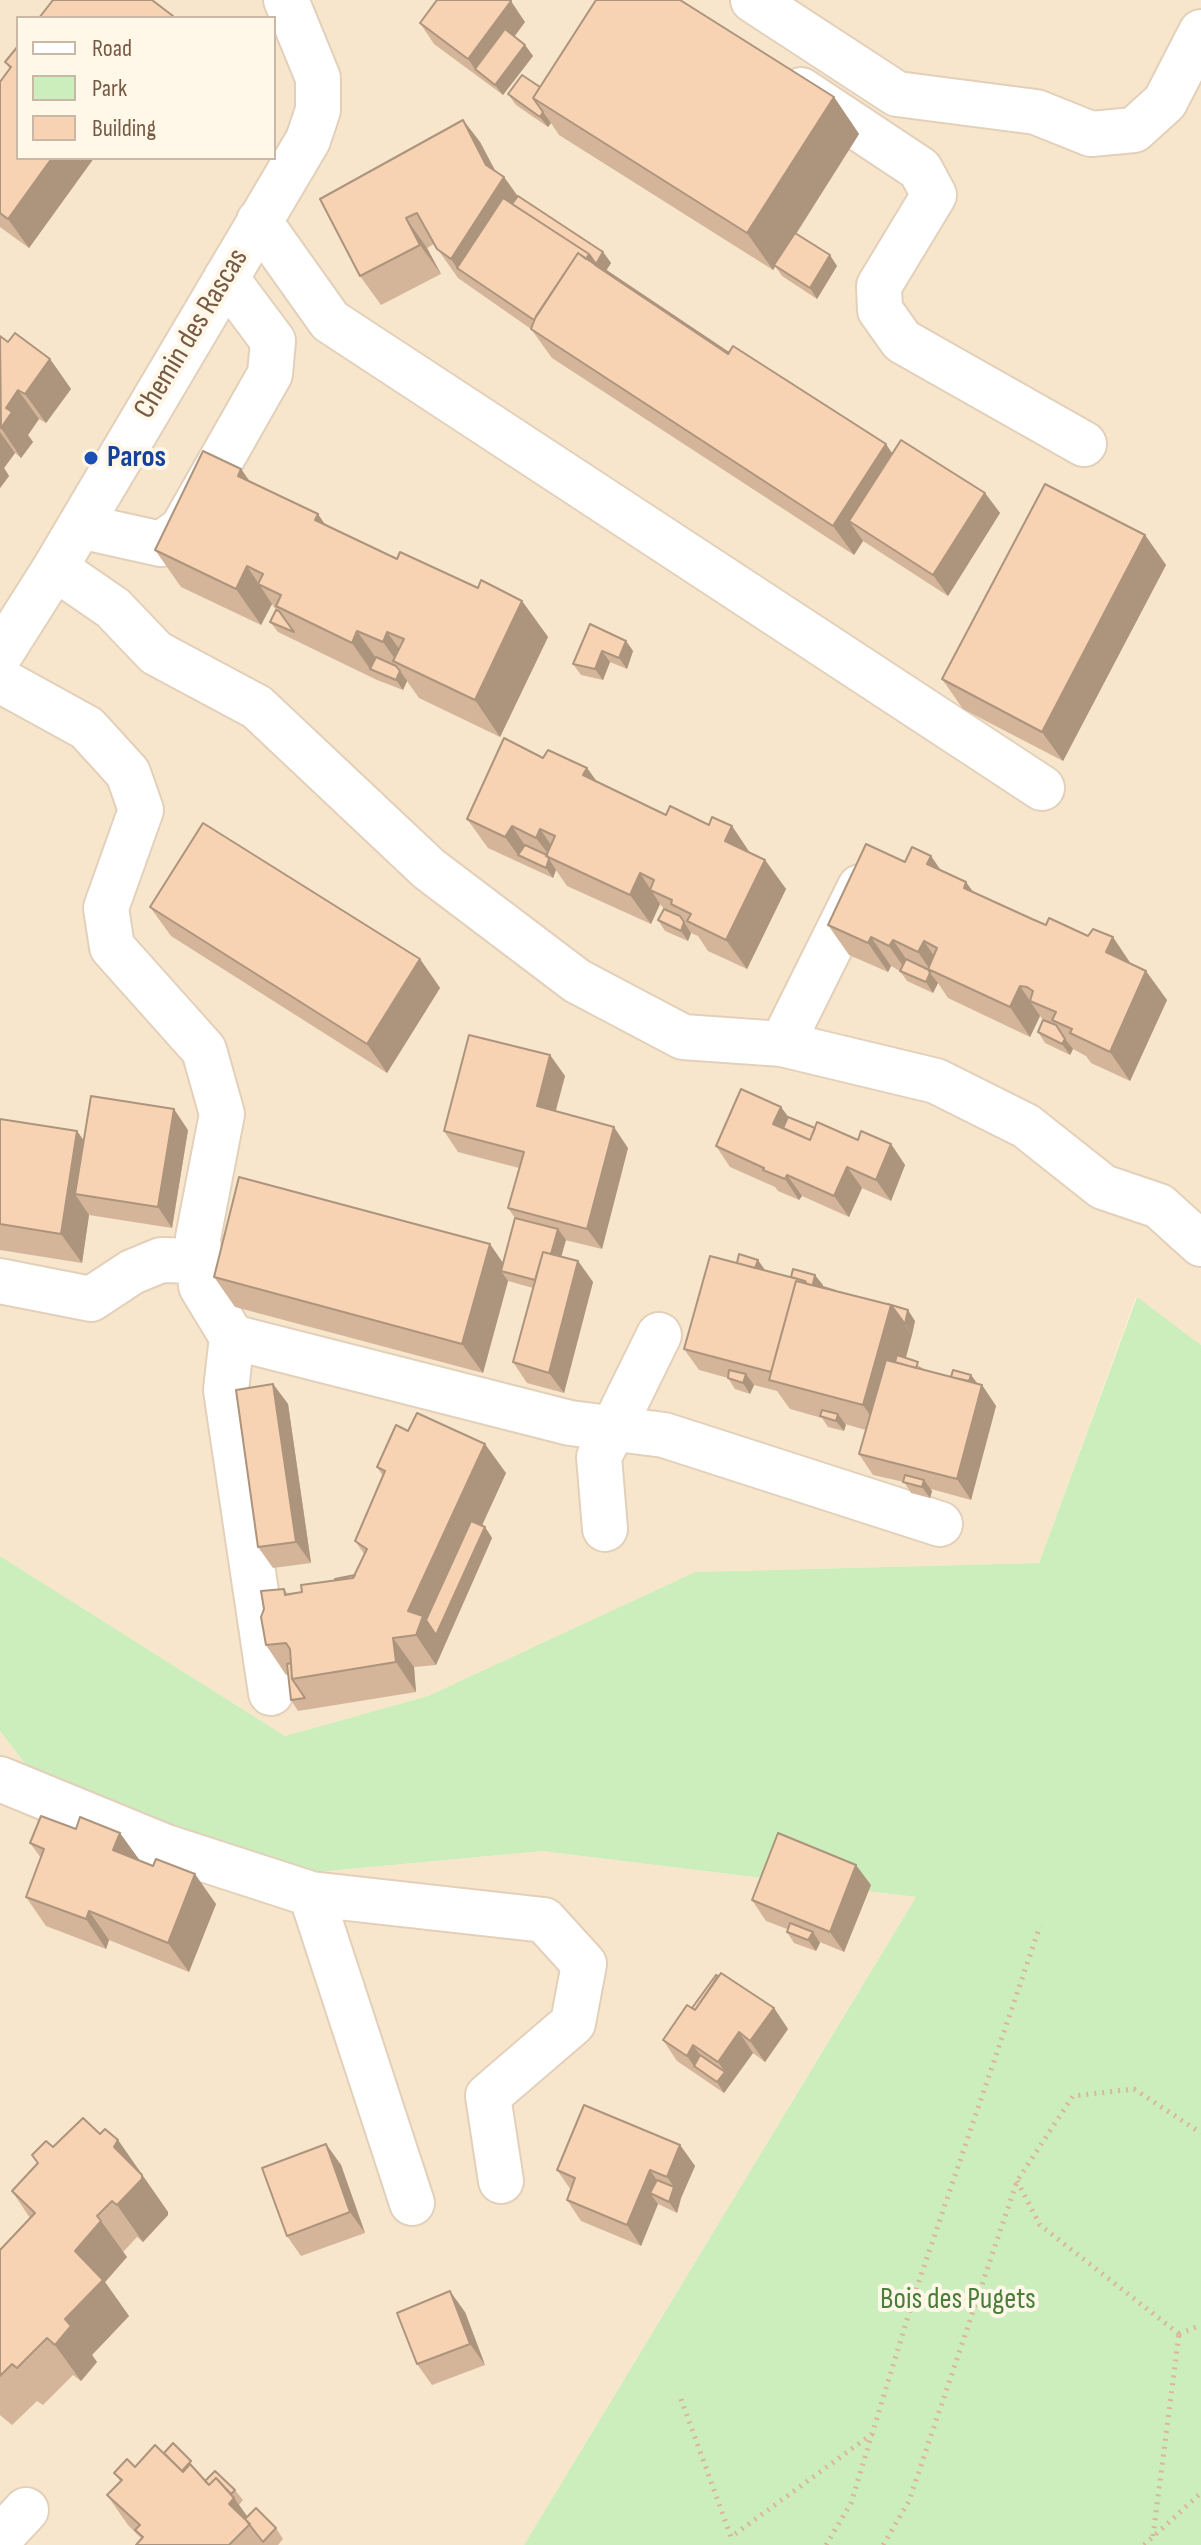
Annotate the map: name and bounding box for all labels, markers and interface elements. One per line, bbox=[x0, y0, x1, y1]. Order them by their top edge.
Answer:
legend bbox=[16, 16, 276, 160]
text: Road bbox=[92, 34, 132, 63]
text: Park bbox=[92, 74, 127, 103]
text: Building bbox=[92, 114, 156, 143]
street label: Chemin des Rascas bbox=[127, 243, 257, 425]
place label: Paros bbox=[107, 440, 166, 476]
marker: Paros bbox=[82, 449, 100, 467]
park label: Bois des Pugets bbox=[880, 2282, 1036, 2318]

